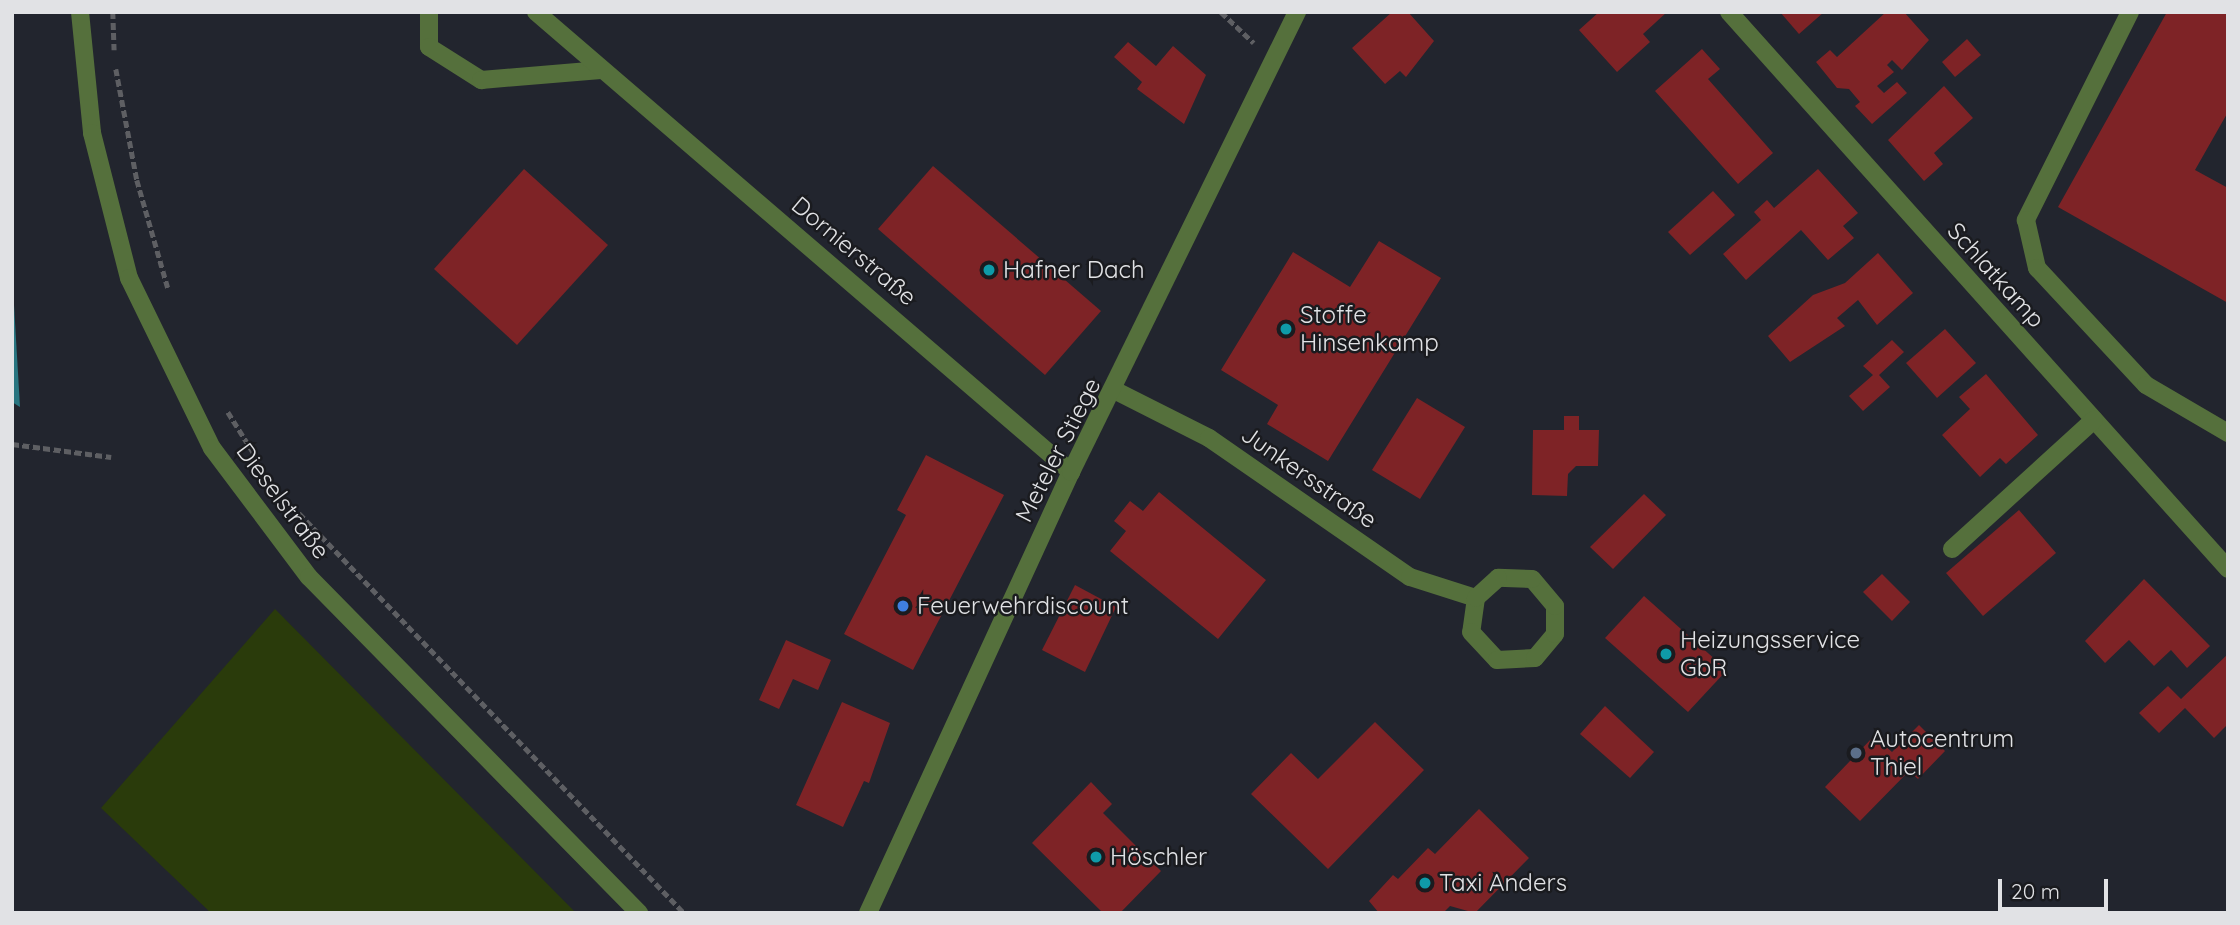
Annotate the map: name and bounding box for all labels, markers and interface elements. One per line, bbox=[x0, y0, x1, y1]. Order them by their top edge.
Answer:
street label: Dornierstraße bbox=[786, 190, 922, 312]
street label: Schlatkamp bbox=[1941, 217, 2051, 333]
place label: Hafner Dach bbox=[1003, 256, 1145, 284]
marker: Hafner Dach bbox=[981, 262, 997, 278]
place label: Stoffe Hinsenkamp bbox=[1300, 301, 1439, 357]
marker: Stoffe Hinsenkamp bbox=[1278, 321, 1294, 337]
street label: Meteler Stiege bbox=[1009, 373, 1107, 527]
street label: Junkersstraße bbox=[1236, 420, 1382, 534]
street label: Dieselstraße bbox=[230, 438, 336, 564]
place label: Feuerwehrdiscount bbox=[917, 592, 1129, 620]
marker: Feuerwehrdiscount bbox=[895, 598, 911, 614]
place label: Heizungsservice GbR bbox=[1680, 626, 1860, 682]
marker: Heizungsservice GbR bbox=[1658, 646, 1674, 662]
place label: Autocentrum Thiel bbox=[1870, 725, 2014, 781]
marker: Autocentrum Thiel bbox=[1848, 745, 1864, 761]
place label: Höschler bbox=[1110, 843, 1207, 871]
marker: Höschler bbox=[1088, 849, 1104, 865]
scale bar bbox=[2002, 866, 2112, 910]
place label: Taxi Anders bbox=[1439, 869, 1567, 897]
marker: Taxi Anders bbox=[1417, 875, 1433, 891]
text: 20 m bbox=[2011, 878, 2060, 904]

